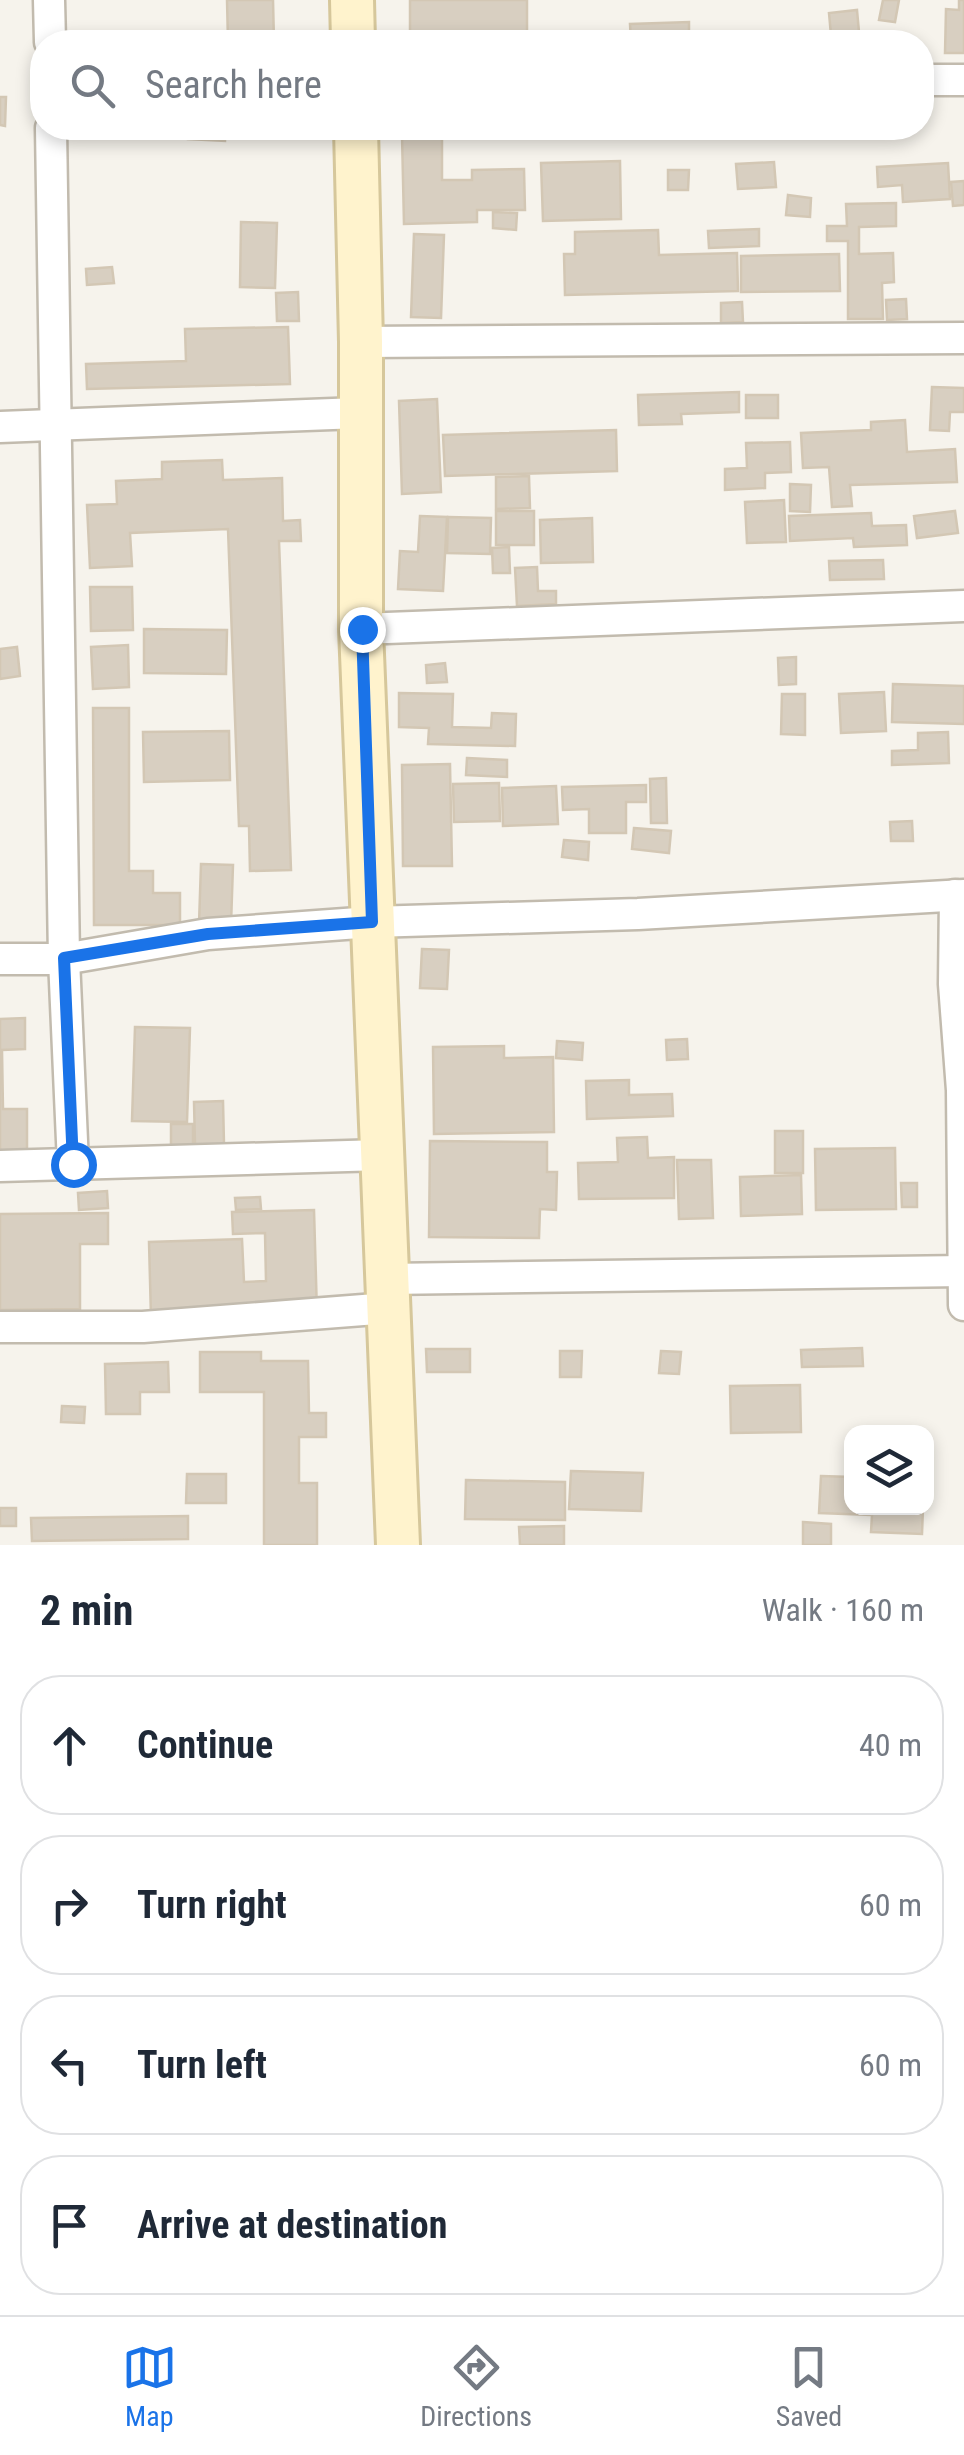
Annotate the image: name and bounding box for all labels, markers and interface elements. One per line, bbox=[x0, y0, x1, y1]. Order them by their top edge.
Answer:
search box bbox=[30, 30, 934, 140]
icon: search bbox=[65, 58, 120, 113]
text: Search here bbox=[145, 63, 322, 107]
route end bbox=[340, 607, 386, 653]
route start bbox=[51, 1142, 97, 1188]
map controls bbox=[844, 1425, 934, 1515]
button: layers bbox=[844, 1425, 934, 1515]
text: 2 min bbox=[40, 1586, 133, 1635]
text: Walk · 160 m bbox=[762, 1591, 924, 1629]
icon: ahead bbox=[42, 1718, 97, 1773]
text: Continue bbox=[137, 1723, 273, 1767]
text: 40 m bbox=[859, 1726, 922, 1764]
icon: right bbox=[42, 1878, 97, 1933]
text: Turn right bbox=[137, 1883, 287, 1927]
text: 60 m bbox=[859, 1886, 922, 1924]
icon: left bbox=[42, 2038, 97, 2093]
text: Turn left bbox=[137, 2043, 267, 2087]
text: 60 m bbox=[859, 2046, 922, 2084]
icon: arrive bbox=[42, 2198, 97, 2253]
text: Arrive at destination bbox=[137, 2203, 447, 2247]
tab: Map bbox=[122, 2340, 177, 2433]
tab: Directions bbox=[420, 2340, 532, 2433]
tab: Saved bbox=[776, 2340, 842, 2433]

